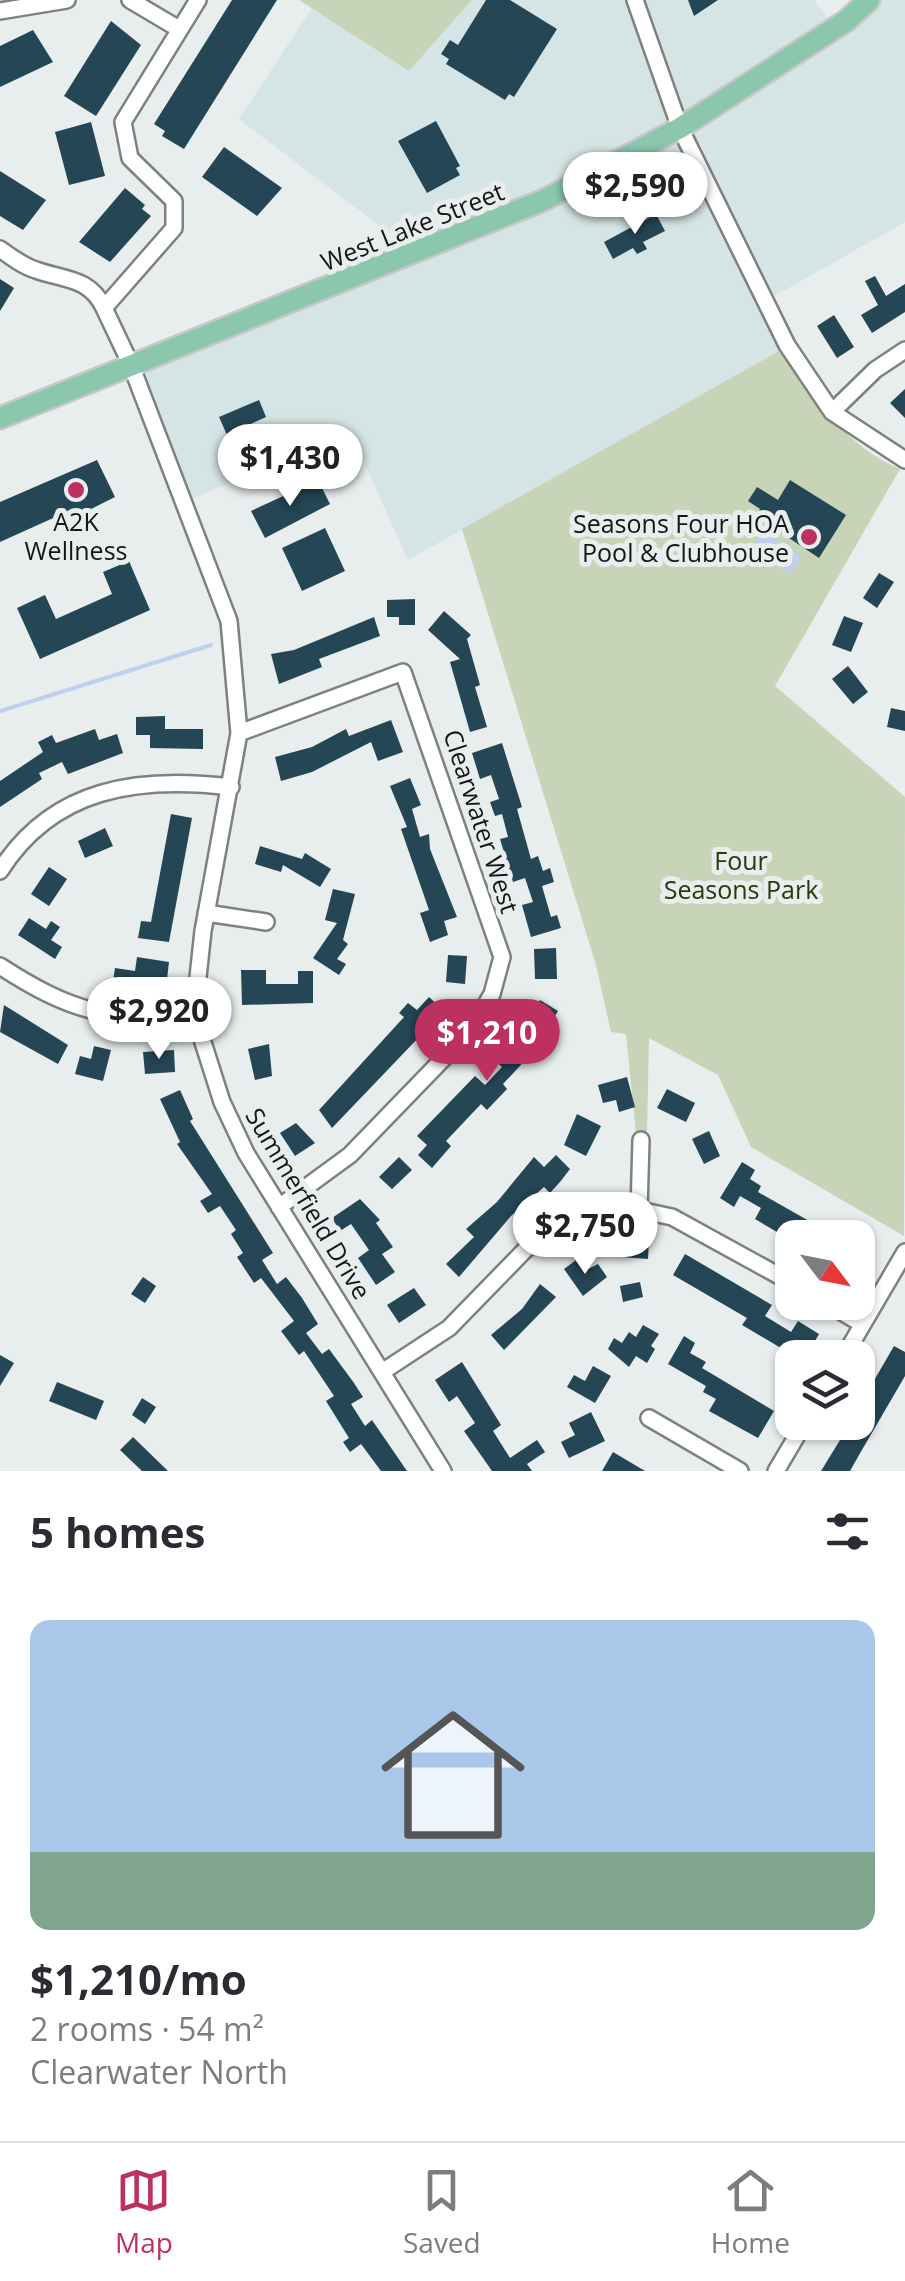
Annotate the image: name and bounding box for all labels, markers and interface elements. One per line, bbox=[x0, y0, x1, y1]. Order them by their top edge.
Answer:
pin: $2,590 bbox=[554, 152, 716, 237]
text: $2,590 bbox=[585, 163, 685, 206]
street label: West Lake Street bbox=[315, 174, 509, 278]
pin: $1,430 bbox=[209, 424, 371, 509]
text: $1,430 bbox=[240, 435, 340, 478]
marker: A2K Wellness bbox=[65, 479, 87, 501]
place label: A2K Wellness bbox=[25, 504, 127, 567]
place label: Seasons Four HOA Pool & Clubhouse bbox=[573, 506, 789, 569]
marker: Seasons Four HOA Pool & Clubhouse bbox=[798, 526, 820, 548]
street label: Clearwater West bbox=[436, 725, 528, 917]
park label: Four Seasons Park bbox=[664, 843, 818, 906]
pin: $2,920 bbox=[78, 977, 240, 1062]
text: $2,920 bbox=[109, 988, 209, 1031]
pin: $1,210 bbox=[406, 999, 568, 1084]
text: $1,210 bbox=[437, 1010, 537, 1053]
street label: Summerfield Drive bbox=[238, 1101, 380, 1305]
pin: $2,750 bbox=[504, 1192, 666, 1277]
text: $2,750 bbox=[535, 1203, 635, 1246]
north arrow bbox=[775, 1220, 875, 1320]
map controls bbox=[775, 1220, 875, 1440]
button: layers bbox=[775, 1340, 875, 1440]
text: 5 homes bbox=[30, 1503, 205, 1560]
icon: filters bbox=[820, 1504, 875, 1559]
icon: home bbox=[363, 1685, 543, 1865]
text: $1,210/mo bbox=[30, 1950, 247, 2007]
text: 2 rooms · 54 m² bbox=[30, 2007, 264, 2050]
text: Clearwater North bbox=[30, 2050, 288, 2093]
tab: Map bbox=[115, 2163, 173, 2261]
tab: Saved bbox=[403, 2163, 481, 2261]
tab: Home bbox=[711, 2163, 790, 2261]

